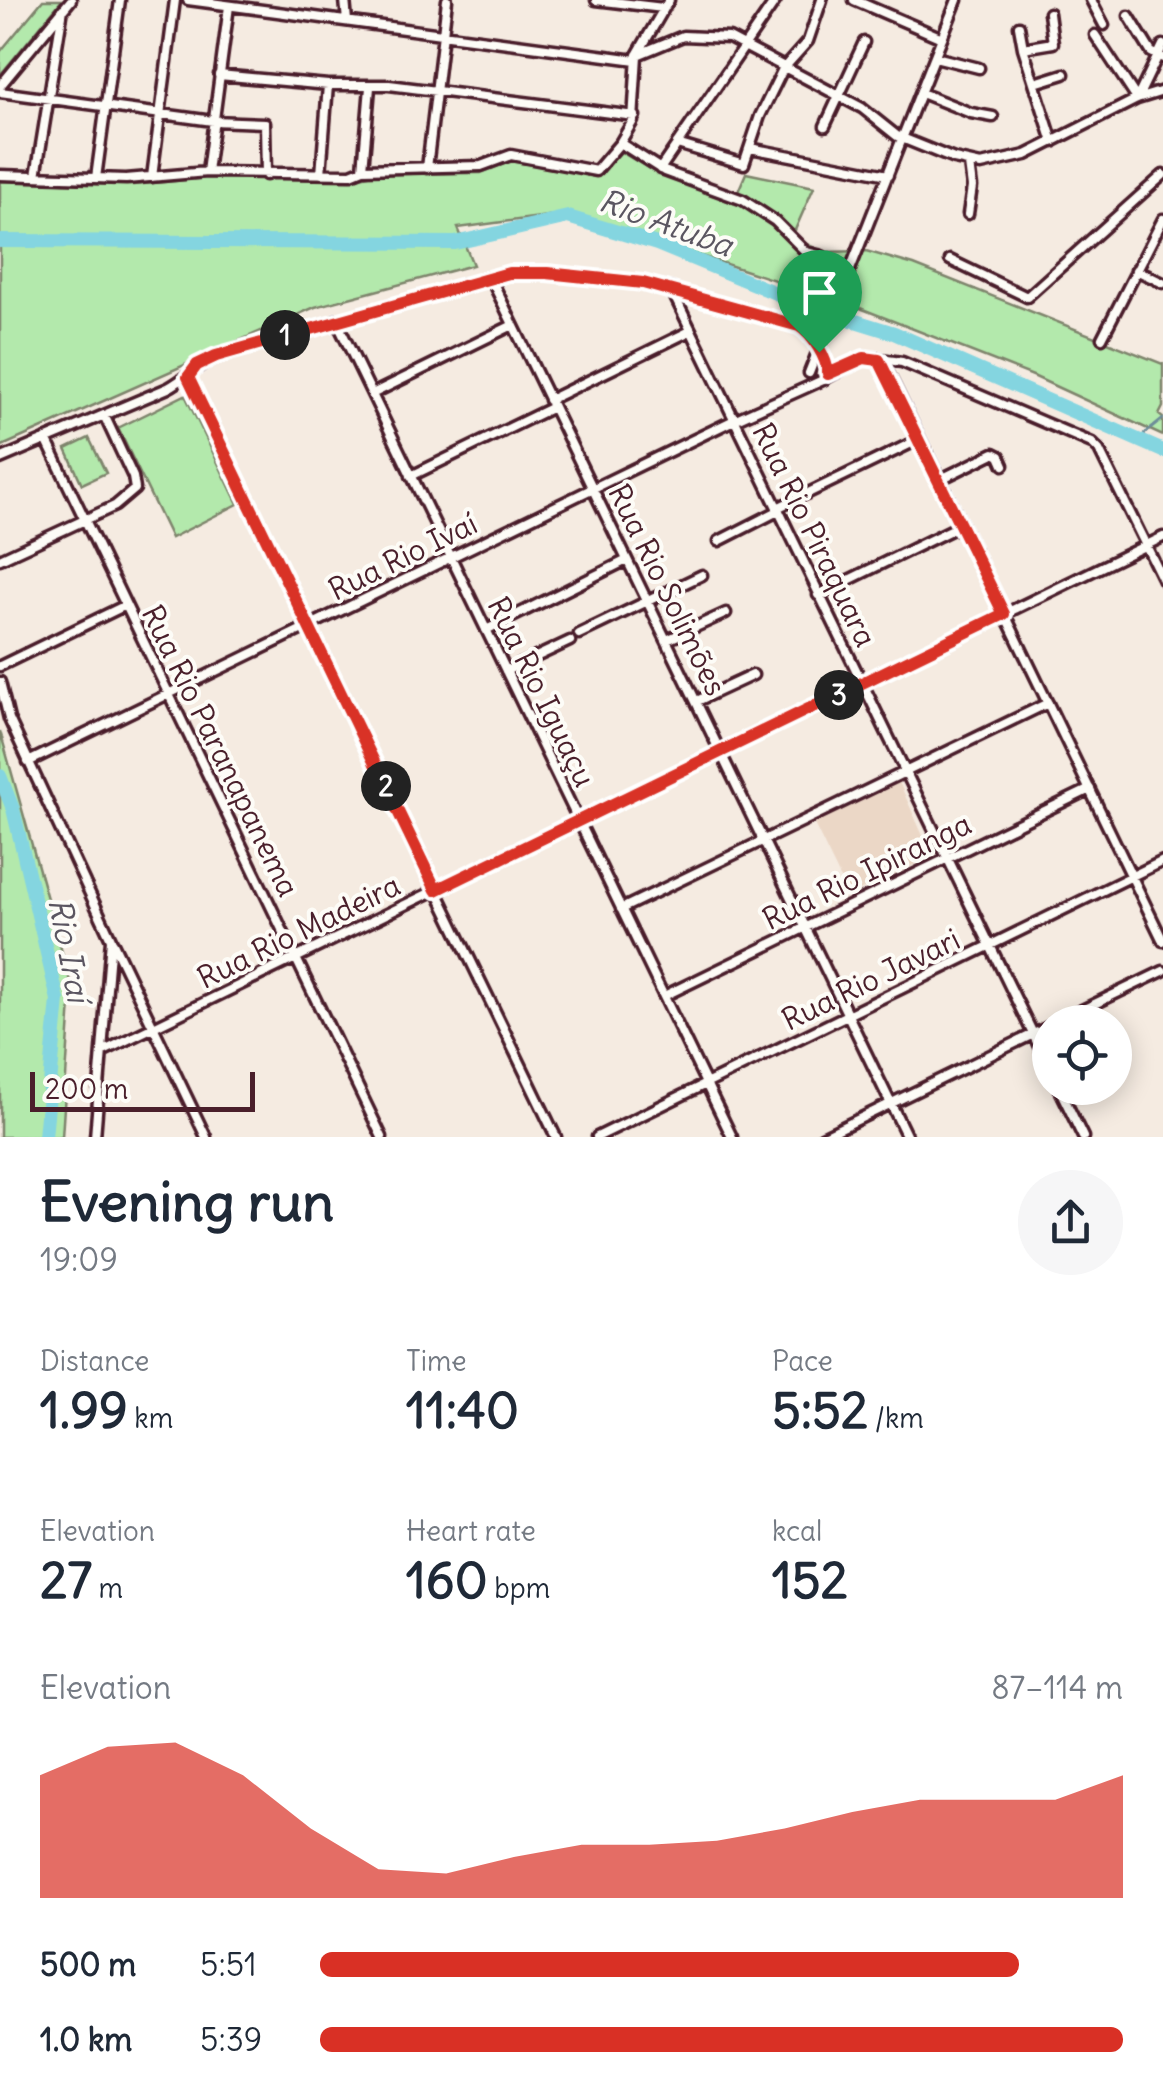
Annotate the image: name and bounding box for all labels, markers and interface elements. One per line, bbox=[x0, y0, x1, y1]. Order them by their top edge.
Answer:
water label: Rio Atuba bbox=[594, 180, 740, 266]
pin bbox=[777, 250, 862, 353]
icon: arrive bbox=[792, 265, 847, 320]
pin: 1 bbox=[260, 310, 310, 360]
text: 1 bbox=[279, 317, 291, 353]
street label: Rua Rio Piraquara bbox=[744, 416, 886, 653]
street label: Rua Rio Solimões bbox=[600, 478, 735, 701]
street label: Rua Rio Ivaí bbox=[322, 504, 483, 608]
street label: Rua Rio Iguaçu bbox=[479, 590, 604, 793]
street label: Rua Rio Paranapanema bbox=[134, 599, 308, 903]
pin: 3 bbox=[814, 670, 864, 720]
text: 3 bbox=[831, 677, 847, 713]
pin: 2 bbox=[361, 761, 411, 811]
text: 2 bbox=[378, 768, 394, 804]
street label: Rua Rio Ipiranga bbox=[756, 804, 977, 938]
street label: Rua Rio Madeira bbox=[191, 866, 406, 997]
water label: Rio Iraí bbox=[39, 894, 101, 1011]
street label: Rua Rio Javari bbox=[775, 920, 966, 1039]
map controls bbox=[1032, 1005, 1132, 1105]
button: locate bbox=[1032, 1005, 1132, 1105]
scale bar bbox=[30, 1067, 255, 1112]
text: 200 m bbox=[45, 1071, 128, 1107]
text: Evening run bbox=[40, 1167, 334, 1236]
button: share bbox=[1018, 1170, 1123, 1275]
text: 19:09 bbox=[40, 1239, 118, 1280]
text: Distance bbox=[40, 1343, 149, 1379]
text: Time bbox=[406, 1343, 467, 1379]
text: Pace bbox=[772, 1343, 833, 1379]
text: 1.99 bbox=[40, 1379, 128, 1442]
text: 11:40 bbox=[406, 1379, 519, 1442]
text: 5:52 bbox=[772, 1379, 868, 1442]
text: km bbox=[128, 1400, 173, 1436]
text: /km bbox=[868, 1400, 924, 1436]
text: Elevation bbox=[40, 1513, 155, 1549]
text: Heart rate bbox=[406, 1513, 536, 1549]
text: kcal bbox=[772, 1513, 822, 1549]
text: 27 bbox=[40, 1549, 92, 1612]
text: 160 bbox=[406, 1549, 488, 1612]
text: 152 bbox=[772, 1549, 848, 1612]
text: m bbox=[92, 1570, 123, 1606]
text: bpm bbox=[488, 1570, 550, 1606]
text: Elevation bbox=[40, 1667, 171, 1708]
text: 87–114 m bbox=[991, 1667, 1123, 1708]
text: 500 m bbox=[40, 1944, 136, 1985]
text: 5:51 bbox=[200, 1944, 257, 1985]
text: 1.0 km bbox=[40, 2019, 132, 2060]
text: 5:39 bbox=[200, 2019, 262, 2060]

